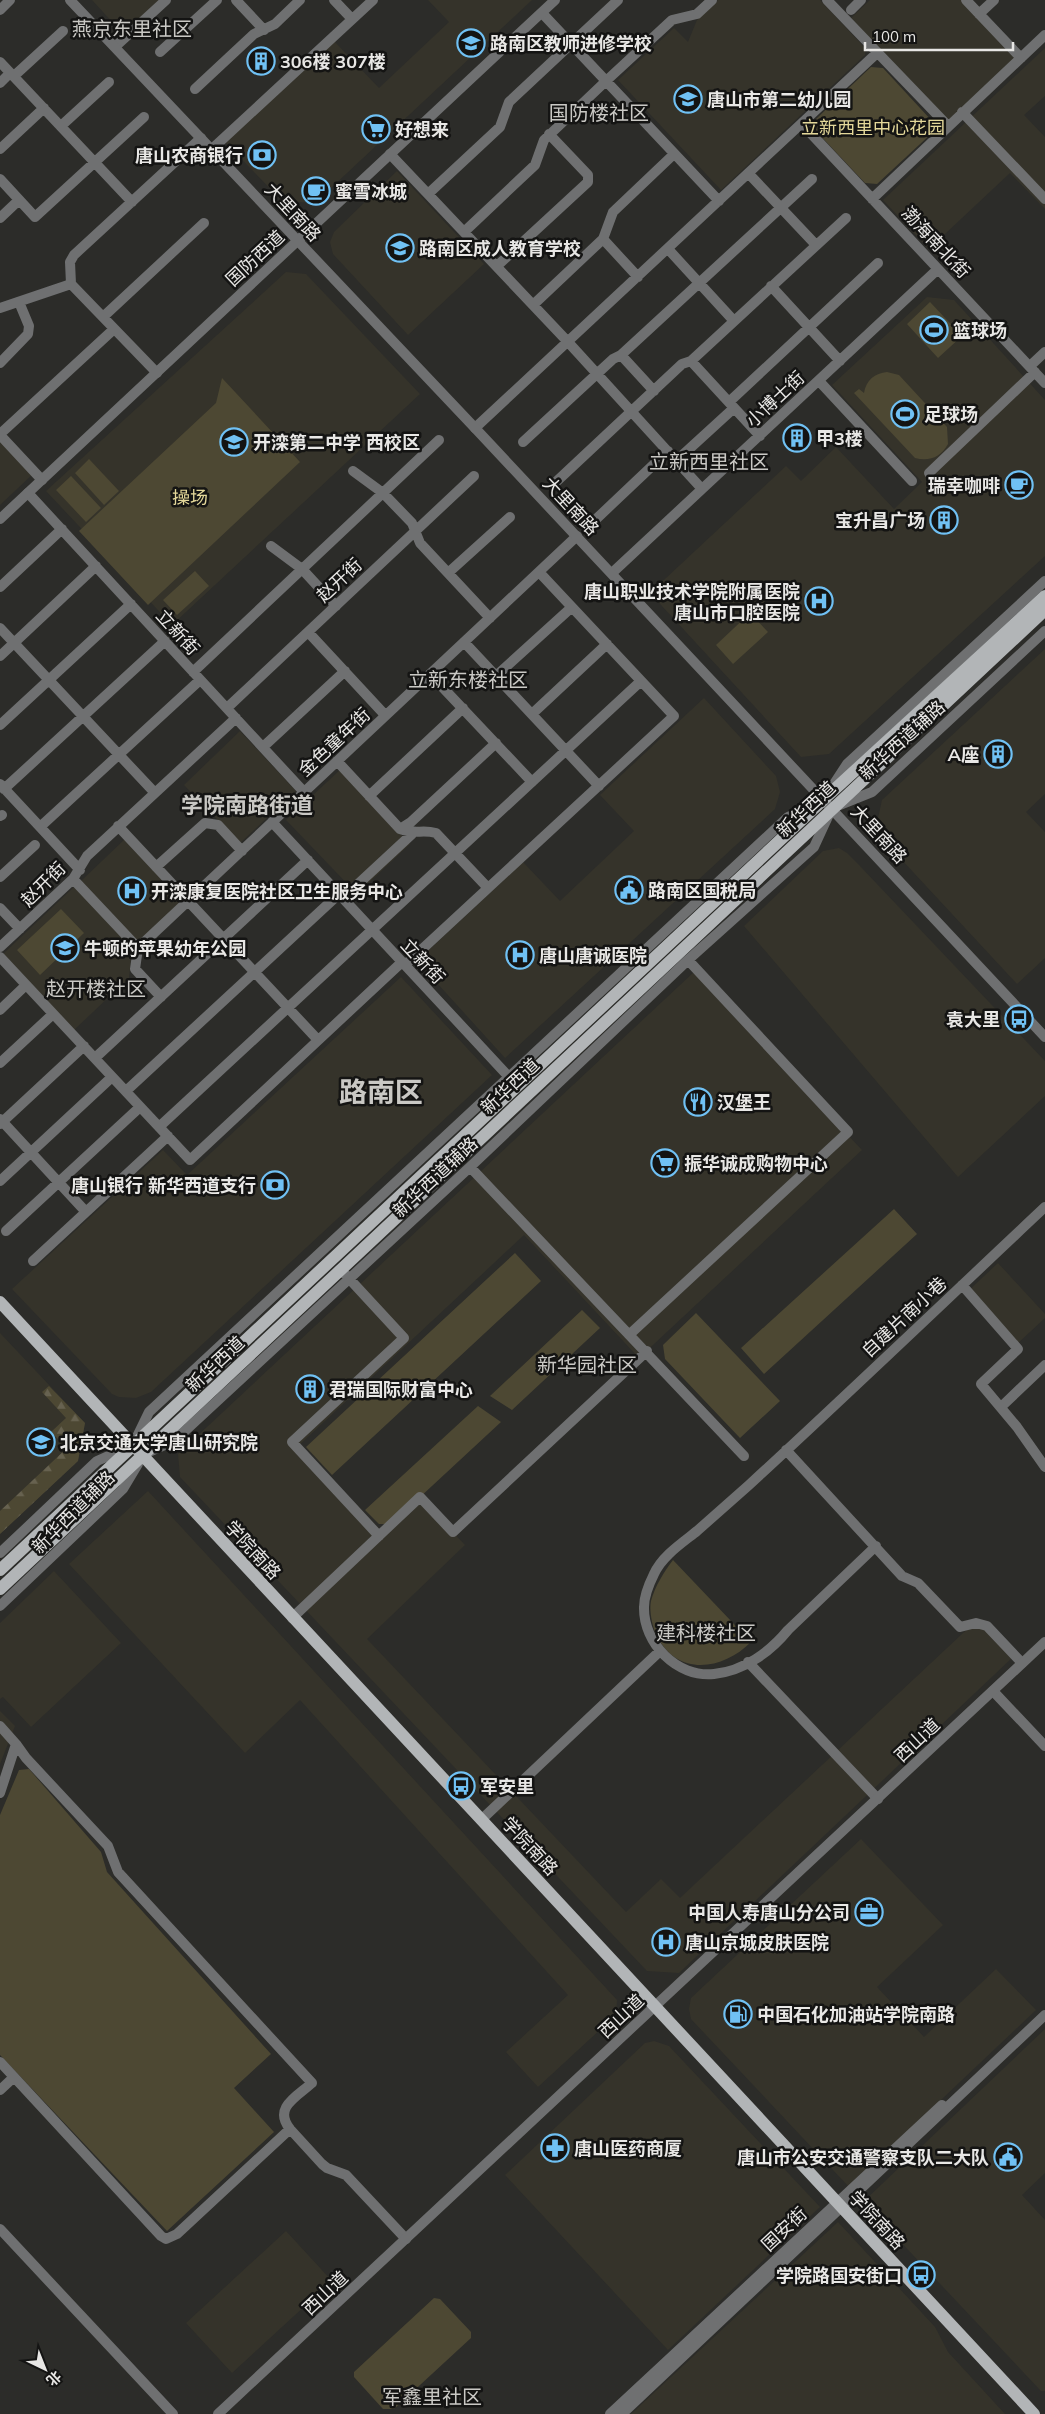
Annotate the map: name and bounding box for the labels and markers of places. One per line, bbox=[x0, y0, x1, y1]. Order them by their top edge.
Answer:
school or university icon: 路南区教师进修学校 bbox=[456, 28, 486, 58]
place label: 路南区教师进修学校 bbox=[490, 32, 652, 55]
building icon: 306楼 307楼 bbox=[246, 46, 276, 76]
place label: 306楼 307楼 bbox=[280, 50, 386, 73]
school or university icon: 唐山市第二幼儿园 bbox=[673, 84, 703, 114]
place label: 唐山市第二幼儿园 bbox=[707, 88, 851, 111]
supermarket icon: 好想来 bbox=[361, 114, 391, 144]
place label: 好想来 bbox=[395, 118, 449, 141]
bank icon: 唐山农商银行 bbox=[247, 140, 277, 170]
place label: 唐山农商银行 bbox=[135, 144, 243, 167]
cafe icon: 蜜雪冰城 bbox=[301, 176, 331, 206]
place label: 蜜雪冰城 bbox=[335, 180, 407, 203]
school or university icon: 路南区成人教育学校 bbox=[385, 233, 415, 263]
place label: 路南区成人教育学校 bbox=[419, 237, 581, 260]
sports icon: 篮球场 bbox=[919, 315, 949, 345]
place label: 篮球场 bbox=[953, 319, 1007, 342]
sports icon: 足球场 bbox=[890, 399, 920, 429]
place label: 足球场 bbox=[924, 403, 978, 426]
building icon: 甲3楼 bbox=[782, 423, 812, 453]
school or university icon: 开滦第二中学 西校区 bbox=[219, 427, 249, 457]
place label: 甲3楼 bbox=[816, 427, 863, 450]
place label: 开滦第二中学 西校区 bbox=[253, 431, 420, 454]
cafe icon: 瑞幸咖啡 bbox=[1004, 470, 1034, 500]
place label: 瑞幸咖啡 bbox=[928, 474, 1000, 497]
building icon: 宝升昌广场 bbox=[929, 505, 959, 535]
place label: 宝升昌广场 bbox=[835, 509, 925, 532]
place label: 唐山职业技术学院附属医院 唐山市口腔医院 bbox=[584, 580, 800, 624]
hospital icon: 唐山职业技术学院附属医院 唐山市口腔医院 bbox=[804, 586, 834, 616]
building icon: A座 bbox=[983, 739, 1013, 769]
place label: A座 bbox=[948, 743, 979, 766]
public building icon: 路南区国税局 bbox=[614, 875, 644, 905]
hospital icon: 开滦康复医院社区卫生服务中心 bbox=[117, 876, 147, 906]
place label: 路南区国税局 bbox=[648, 879, 756, 902]
place label: 开滦康复医院社区卫生服务中心 bbox=[151, 880, 403, 903]
school or university icon: 牛顿的苹果幼年公园 bbox=[50, 933, 80, 963]
place label: 牛顿的苹果幼年公园 bbox=[84, 937, 246, 960]
hospital icon: 唐山唐诚医院 bbox=[505, 940, 535, 970]
place label: 唐山唐诚医院 bbox=[539, 944, 647, 967]
bus stop icon: 袁大里 bbox=[1004, 1004, 1034, 1034]
place label: 袁大里 bbox=[946, 1008, 1000, 1031]
restaurant icon: 汉堡王 bbox=[683, 1087, 713, 1117]
place label: 汉堡王 bbox=[717, 1091, 771, 1114]
supermarket icon: 振华诚成购物中心 bbox=[650, 1148, 680, 1178]
place label: 振华诚成购物中心 bbox=[684, 1152, 828, 1175]
bank icon: 唐山银行 新华西道支行 bbox=[260, 1170, 290, 1200]
place label: 唐山银行 新华西道支行 bbox=[71, 1174, 256, 1197]
building icon: 君瑞国际财富中心 bbox=[295, 1374, 325, 1404]
place label: 君瑞国际财富中心 bbox=[329, 1378, 473, 1401]
school or university icon: 北京交通大学唐山研究院 bbox=[26, 1427, 56, 1457]
place label: 北京交通大学唐山研究院 bbox=[60, 1431, 258, 1454]
bus stop icon: 军安里 bbox=[446, 1771, 476, 1801]
place label: 军安里 bbox=[480, 1775, 534, 1798]
office icon: 中国人寿唐山分公司 bbox=[854, 1897, 884, 1927]
place label: 中国人寿唐山分公司 bbox=[688, 1901, 850, 1924]
hospital icon: 唐山京城皮肤医院 bbox=[651, 1927, 681, 1957]
place label: 唐山京城皮肤医院 bbox=[685, 1931, 829, 1954]
fuel station icon: 中国石化加油站学院南路 bbox=[723, 1999, 753, 2029]
place label: 中国石化加油站学院南路 bbox=[757, 2003, 955, 2026]
pharmacy icon: 唐山医药商厦 bbox=[540, 2133, 570, 2163]
place label: 唐山医药商厦 bbox=[574, 2137, 682, 2160]
public building icon: 唐山市公安交通警察支队二大队 bbox=[993, 2142, 1023, 2172]
place label: 唐山市公安交通警察支队二大队 bbox=[737, 2146, 989, 2169]
bus stop icon: 学院路国安街口 bbox=[906, 2260, 936, 2290]
place label: 学院路国安街口 bbox=[776, 2264, 902, 2287]

